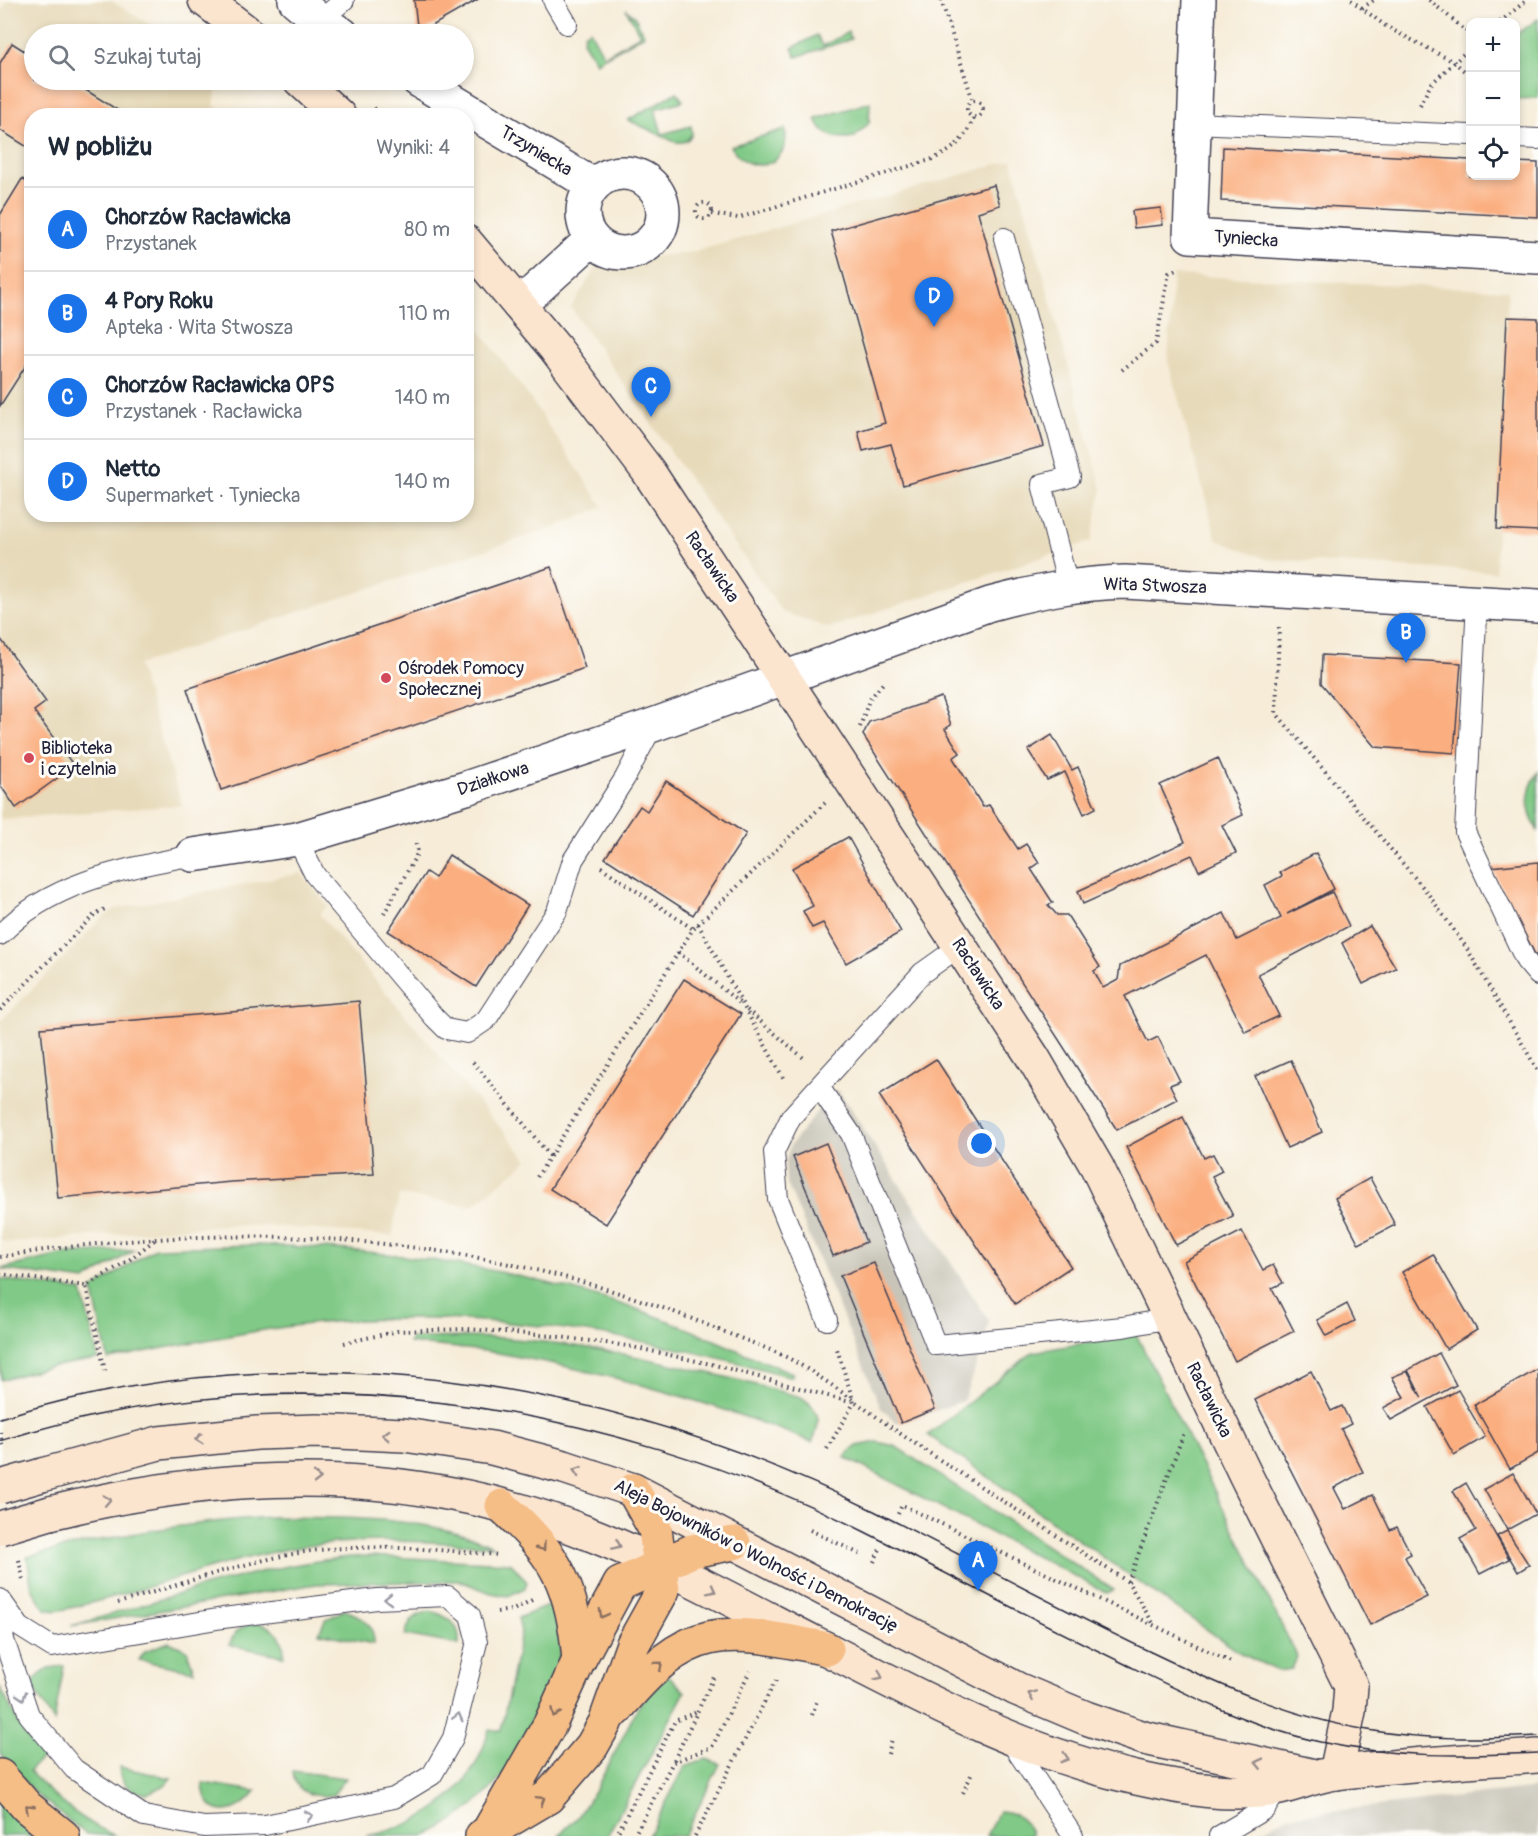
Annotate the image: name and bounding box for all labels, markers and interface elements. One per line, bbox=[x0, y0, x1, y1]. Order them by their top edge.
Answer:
map controls bbox=[1466, 18, 1520, 180]
button: + bbox=[1466, 18, 1520, 72]
search box bbox=[24, 24, 474, 90]
icon: search bbox=[45, 41, 78, 74]
text: Szukaj tutaj bbox=[93, 43, 202, 71]
button: − bbox=[1466, 72, 1520, 126]
street label: Trzyniecka bbox=[496, 120, 576, 182]
button: locate bbox=[1466, 126, 1520, 180]
text: W pobliżu bbox=[48, 131, 152, 163]
text: Wyniki: 4 bbox=[376, 135, 450, 160]
text: Chorzów Racławicka bbox=[105, 203, 291, 231]
text: A bbox=[61, 217, 74, 242]
text: 80 m bbox=[404, 217, 450, 242]
street label: Tyniecka bbox=[1213, 225, 1279, 253]
text: Przystanek bbox=[105, 231, 197, 256]
pin: D bbox=[914, 278, 954, 327]
text: 4 Pory Roku bbox=[105, 287, 213, 315]
text: B bbox=[62, 301, 73, 326]
text: 110 m bbox=[399, 301, 450, 326]
text: Apteka · Wita Stwosza bbox=[105, 315, 293, 340]
pin: C bbox=[632, 368, 670, 417]
text: Chorzów Racławicka OPS bbox=[105, 371, 335, 399]
text: C bbox=[61, 385, 74, 410]
text: 140 m bbox=[395, 385, 450, 410]
text: Przystanek · Racławicka bbox=[105, 399, 302, 424]
text: Netto bbox=[105, 455, 160, 483]
text: D bbox=[61, 469, 74, 494]
text: 140 m bbox=[395, 469, 450, 494]
text: Supermarket · Tyniecka bbox=[105, 483, 300, 508]
street label: Racławicka bbox=[680, 527, 744, 607]
street label: Wita Stwosza bbox=[1103, 573, 1207, 599]
pin: B bbox=[1386, 614, 1426, 663]
place label: Ośrodek Pomocy Społecznej bbox=[398, 657, 524, 701]
marker: Ośrodek Pomocy Społecznej bbox=[379, 671, 393, 685]
place label: Biblioteka i czytelnia bbox=[41, 737, 117, 781]
marker: Biblioteka i czytelnia bbox=[22, 751, 36, 765]
street label: Działkowa bbox=[454, 757, 532, 801]
street label: Racławicka bbox=[946, 934, 1010, 1014]
your location bbox=[967, 1129, 996, 1158]
street label: Racławicka bbox=[1181, 1358, 1237, 1442]
one-way arrow bbox=[382, 1428, 391, 1441]
one-way arrow bbox=[194, 1432, 203, 1445]
one-way arrow bbox=[572, 1466, 583, 1479]
one-way arrow bbox=[313, 1472, 322, 1485]
street label: Aleja Bojowników o Wolność i Demokrację bbox=[610, 1474, 902, 1638]
one-way arrow bbox=[102, 1494, 112, 1507]
one-way arrow bbox=[610, 1538, 621, 1550]
one-way arrow bbox=[535, 1541, 546, 1552]
pin: A bbox=[958, 1542, 998, 1591]
one-way arrow bbox=[706, 1583, 717, 1595]
one-way arrow bbox=[383, 1592, 392, 1605]
one-way arrow bbox=[599, 1608, 610, 1619]
one-way arrow bbox=[652, 1661, 663, 1672]
one-way arrow bbox=[872, 1669, 883, 1680]
one-way arrow bbox=[15, 1690, 28, 1701]
one-way arrow bbox=[1028, 1690, 1039, 1702]
one-way arrow bbox=[551, 1707, 563, 1718]
one-way arrow bbox=[451, 1712, 464, 1722]
one-way arrow bbox=[1059, 1751, 1070, 1763]
one-way arrow bbox=[1255, 1758, 1265, 1771]
one-way arrow bbox=[535, 1795, 545, 1807]
one-way arrow bbox=[26, 1805, 37, 1816]
one-way arrow bbox=[304, 1810, 314, 1823]

